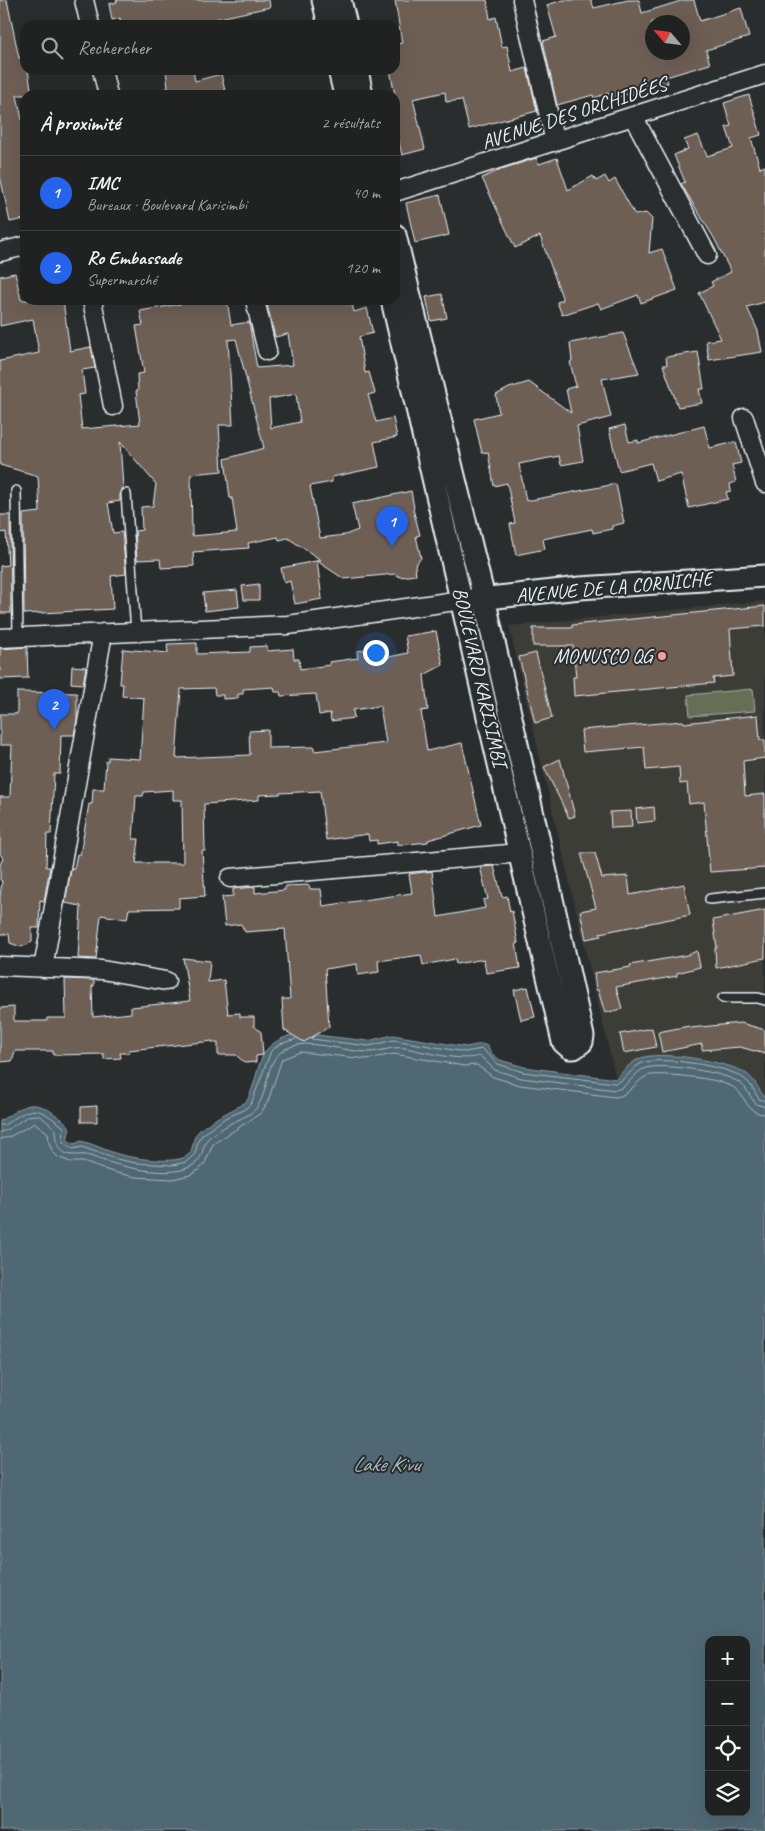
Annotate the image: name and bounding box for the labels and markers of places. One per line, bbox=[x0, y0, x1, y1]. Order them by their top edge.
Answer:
pin: 1 bbox=[376, 506, 408, 547]
place label: MONUSCO QG bbox=[553, 644, 655, 669]
marker: MONUSCO QG bbox=[656, 650, 668, 662]
pin: 2 bbox=[38, 689, 70, 730]

